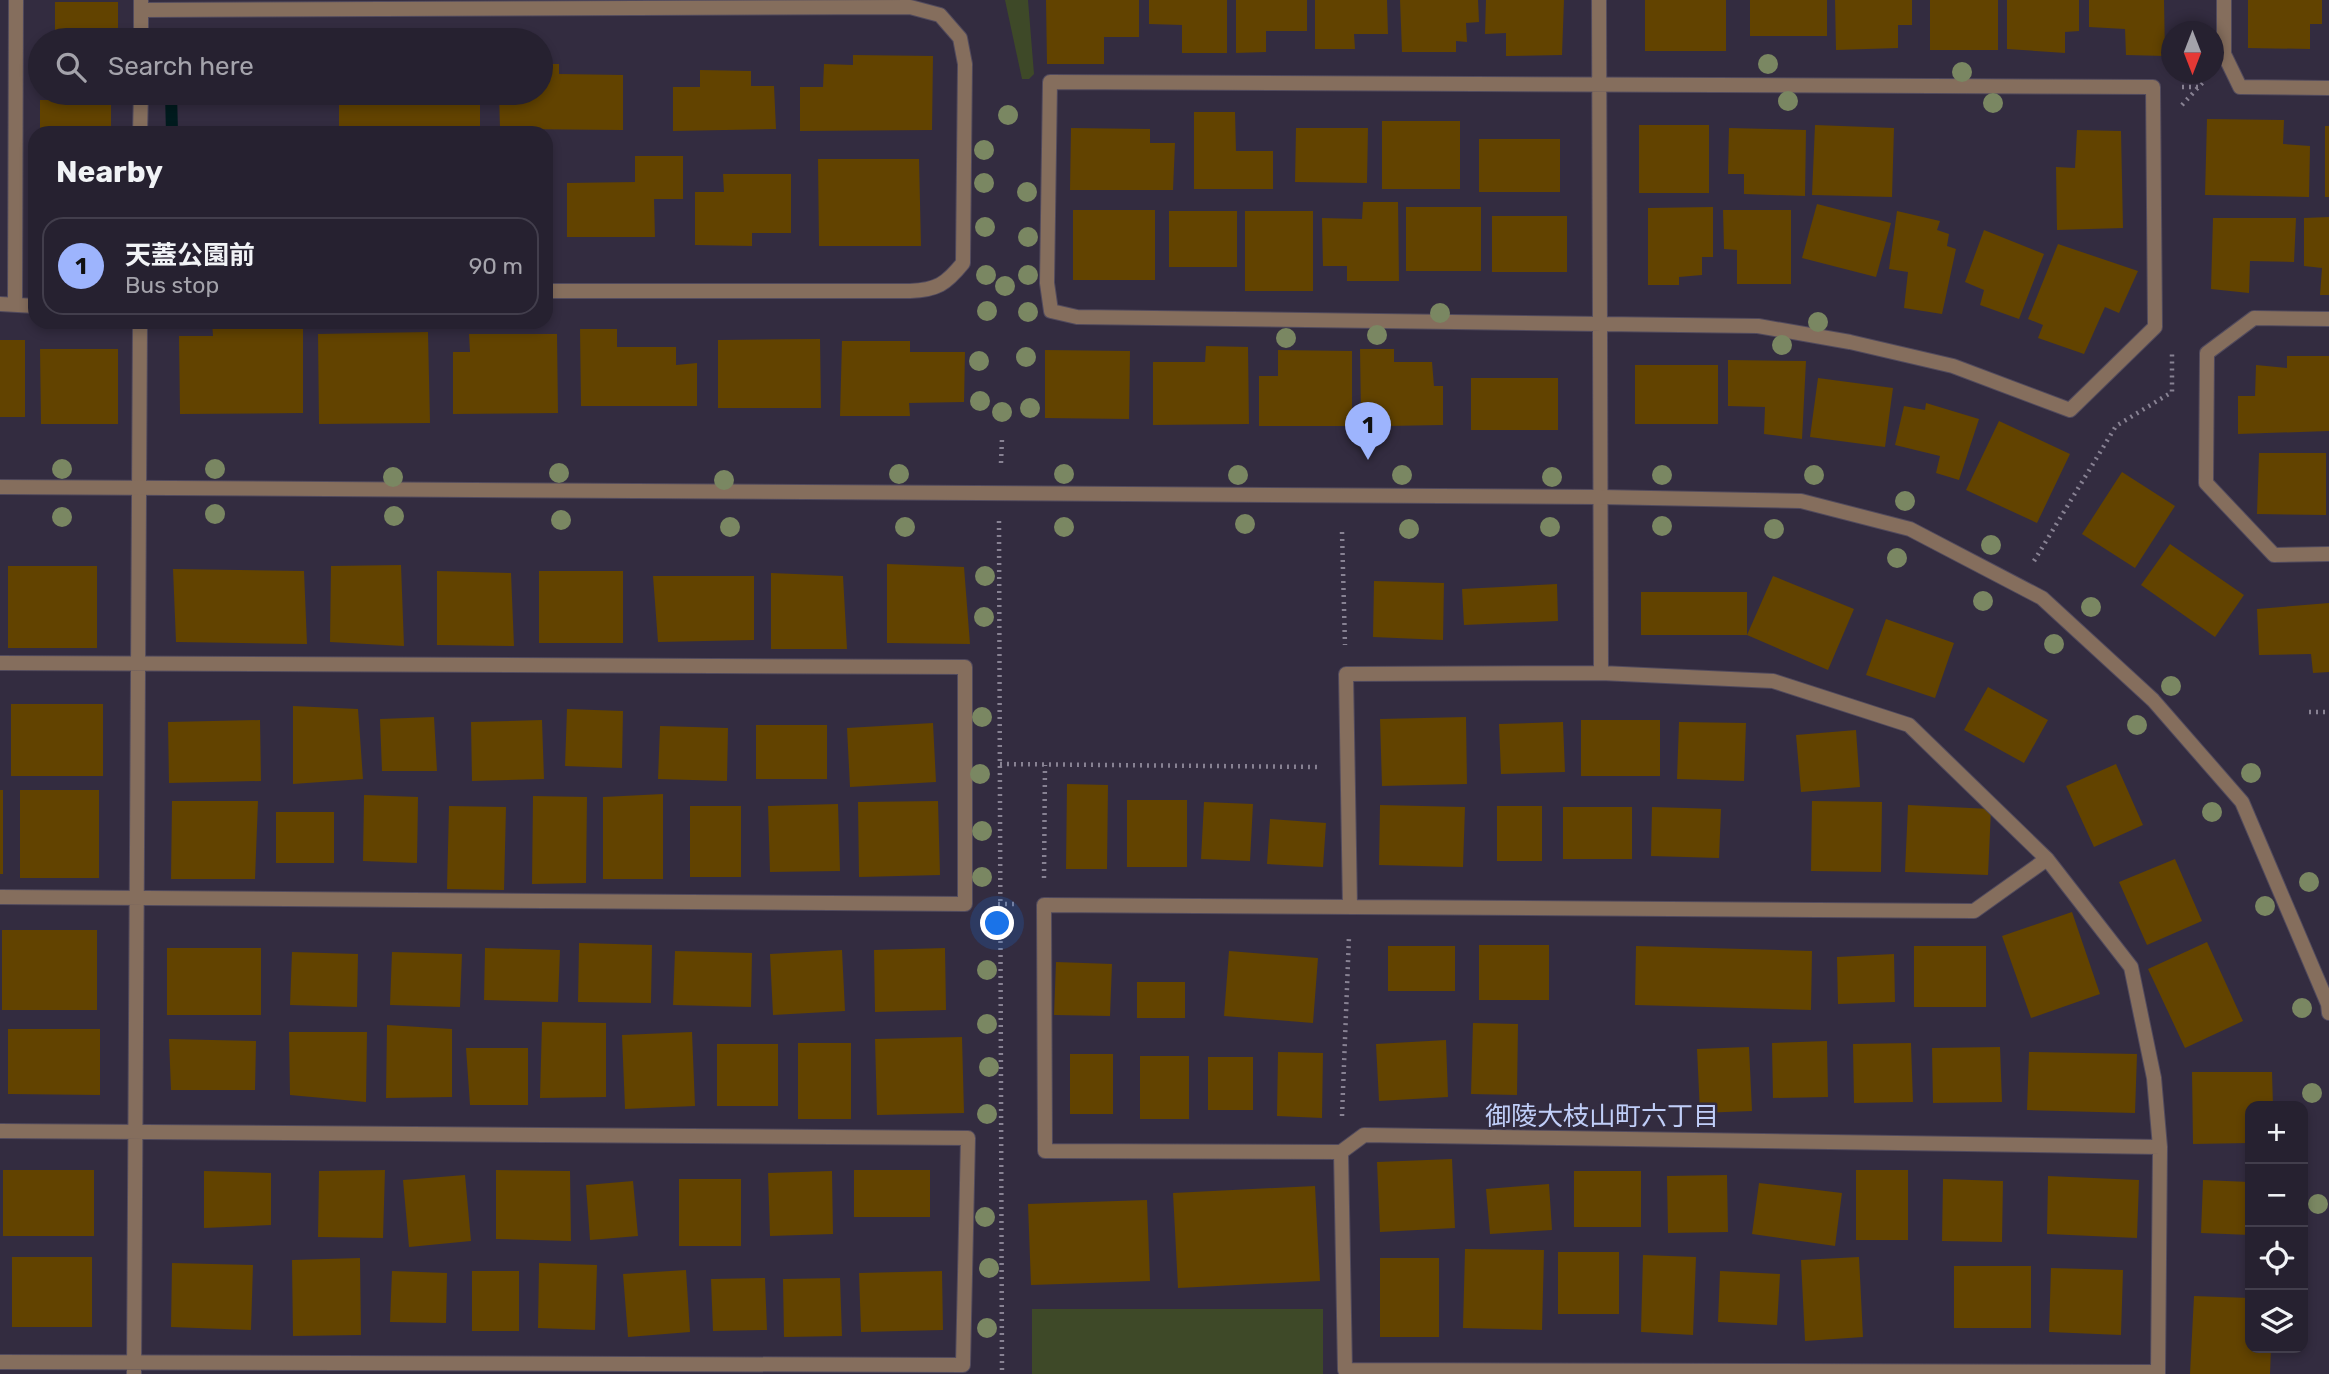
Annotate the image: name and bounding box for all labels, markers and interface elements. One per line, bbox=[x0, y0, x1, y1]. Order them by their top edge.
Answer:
north arrow bbox=[2161, 21, 2224, 84]
search box bbox=[28, 28, 553, 105]
icon: search bbox=[52, 48, 90, 86]
text: Search here bbox=[108, 51, 254, 82]
text: Nearby bbox=[56, 154, 163, 190]
text: 天蓋公園前 bbox=[125, 240, 255, 271]
text: 1 bbox=[75, 252, 87, 280]
text: 90 m bbox=[469, 252, 523, 280]
text: Bus stop bbox=[125, 271, 219, 299]
pin: 1 bbox=[1345, 402, 1391, 460]
your location bbox=[980, 906, 1014, 940]
district label: 御陵大枝山町六丁目 bbox=[1485, 1101, 1719, 1132]
map controls bbox=[2245, 1101, 2308, 1353]
button: + bbox=[2245, 1101, 2308, 1164]
button: − bbox=[2245, 1164, 2308, 1227]
button: locate bbox=[2245, 1227, 2308, 1290]
button: layers bbox=[2245, 1290, 2308, 1353]

